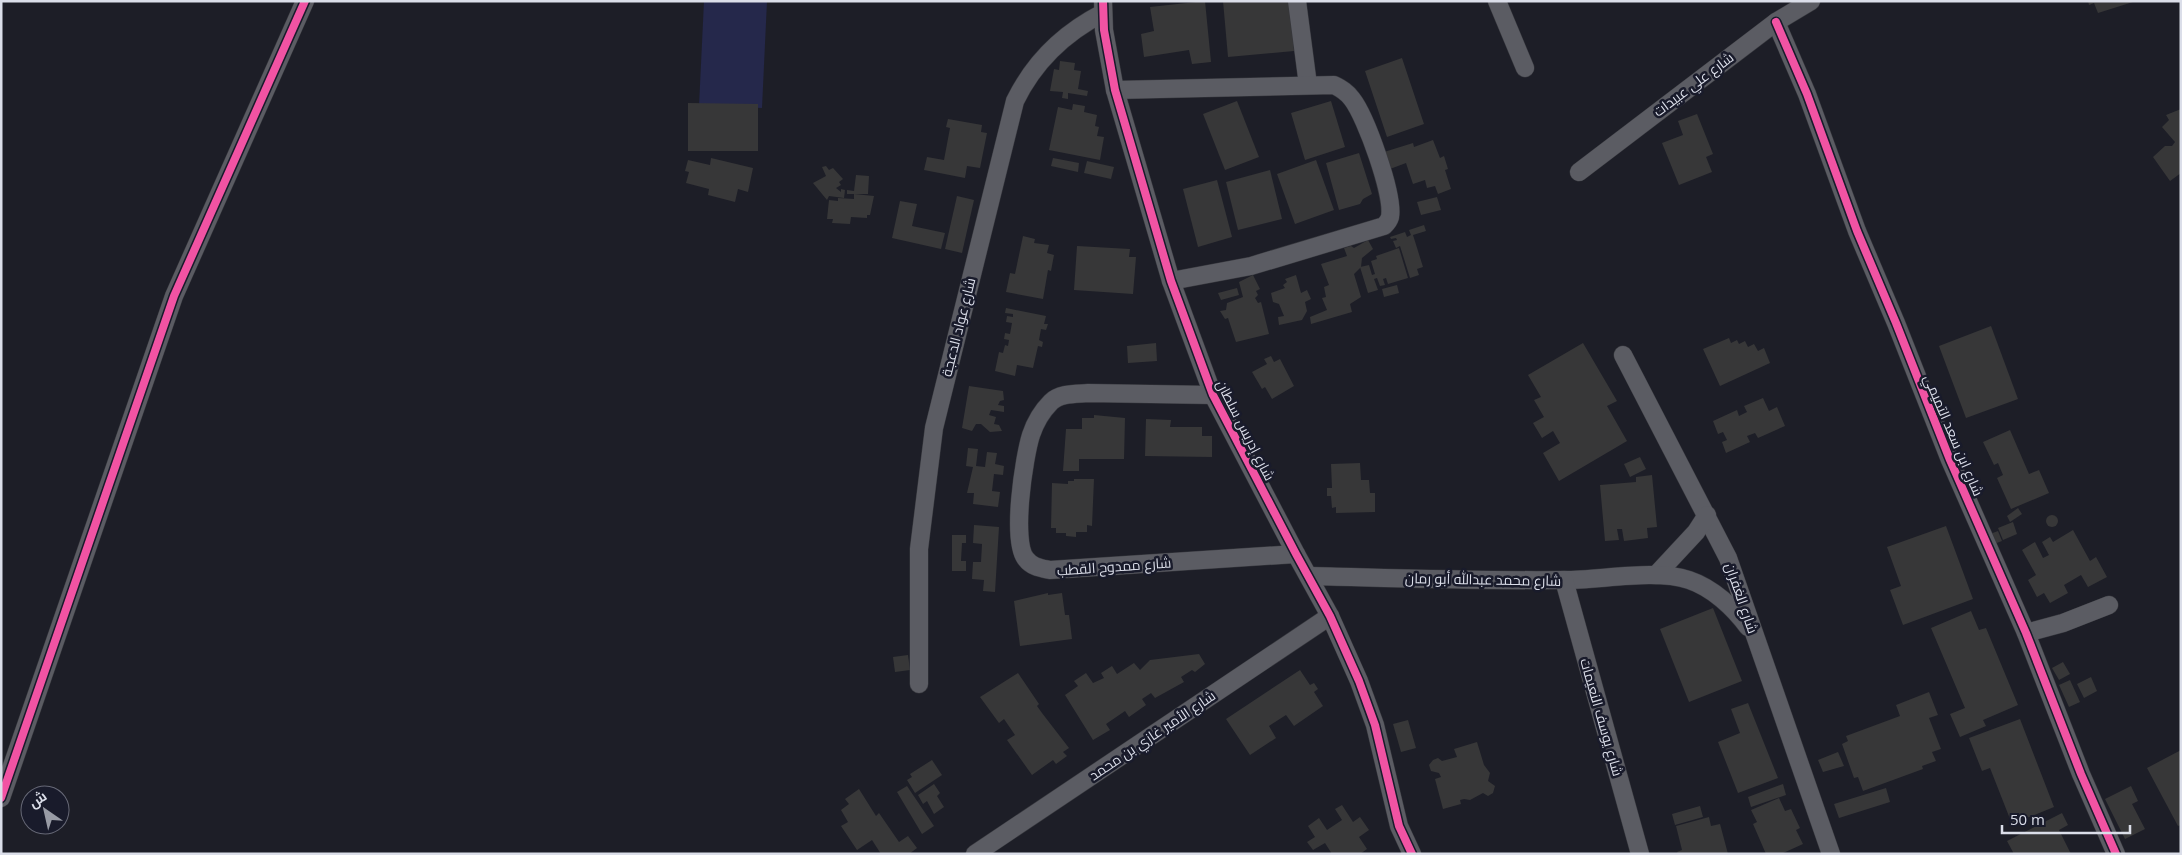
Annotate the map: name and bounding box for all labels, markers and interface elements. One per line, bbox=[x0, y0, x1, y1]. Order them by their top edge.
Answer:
street label: شارع علي عبيدات bbox=[1649, 47, 1739, 123]
street label: شارع عواد الدعجة bbox=[937, 276, 979, 378]
street label: شارع ابن سعد التميمي bbox=[1917, 371, 1988, 500]
street label: شارع إدريس سلطان bbox=[1212, 376, 1280, 484]
street label: شارع ممدوح القطب bbox=[1056, 553, 1172, 579]
street label: شارع الغفران bbox=[1721, 560, 1763, 636]
street label: شارع محمد عبدالله أبو رمان bbox=[1405, 568, 1561, 590]
street label: شارع يوسف النعيمات bbox=[1576, 656, 1628, 778]
street label: شارع الأمير غازي بن محمد bbox=[1085, 686, 1220, 787]
north arrow bbox=[20, 785, 70, 835]
text: ش bbox=[25, 786, 50, 812]
scale bar bbox=[2002, 802, 2130, 834]
text: 50 m bbox=[2010, 809, 2045, 829]

